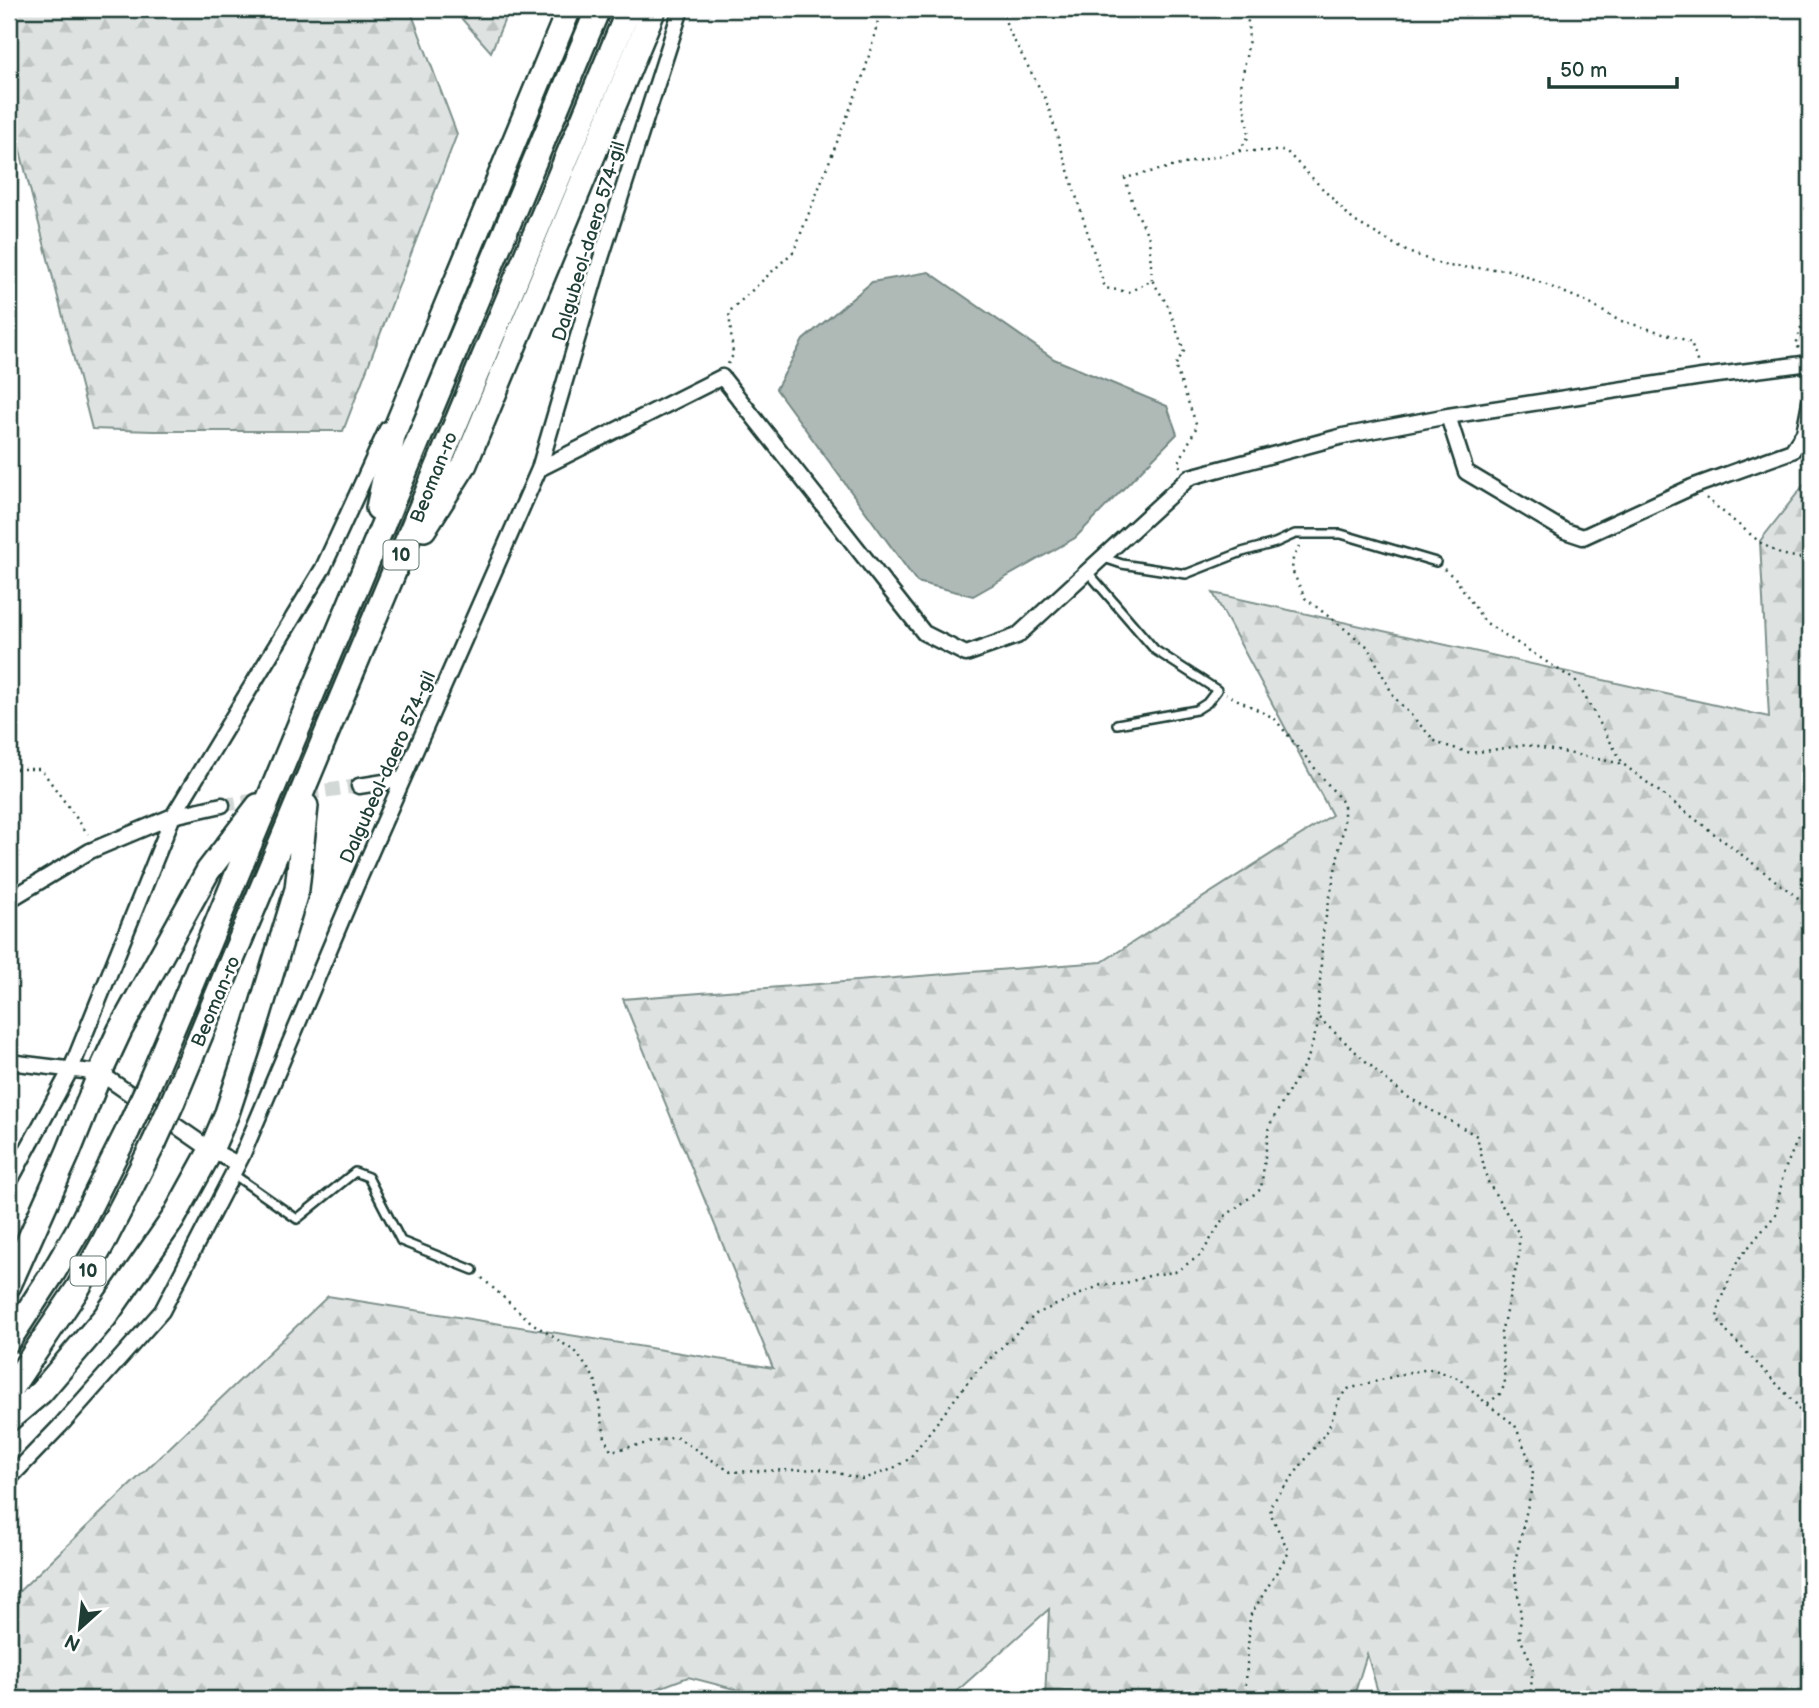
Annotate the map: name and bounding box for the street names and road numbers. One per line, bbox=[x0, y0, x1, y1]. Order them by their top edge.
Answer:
street label: Dalgubeol-daero 574-gil bbox=[548, 139, 631, 344]
street label: Beoman-ro bbox=[406, 429, 463, 527]
road number: 10 bbox=[384, 540, 418, 570]
street label: Dalgubeol-daero 574-gil bbox=[336, 668, 441, 867]
street label: Beoman-ro bbox=[187, 953, 246, 1050]
road number: 10 bbox=[70, 1256, 106, 1286]

